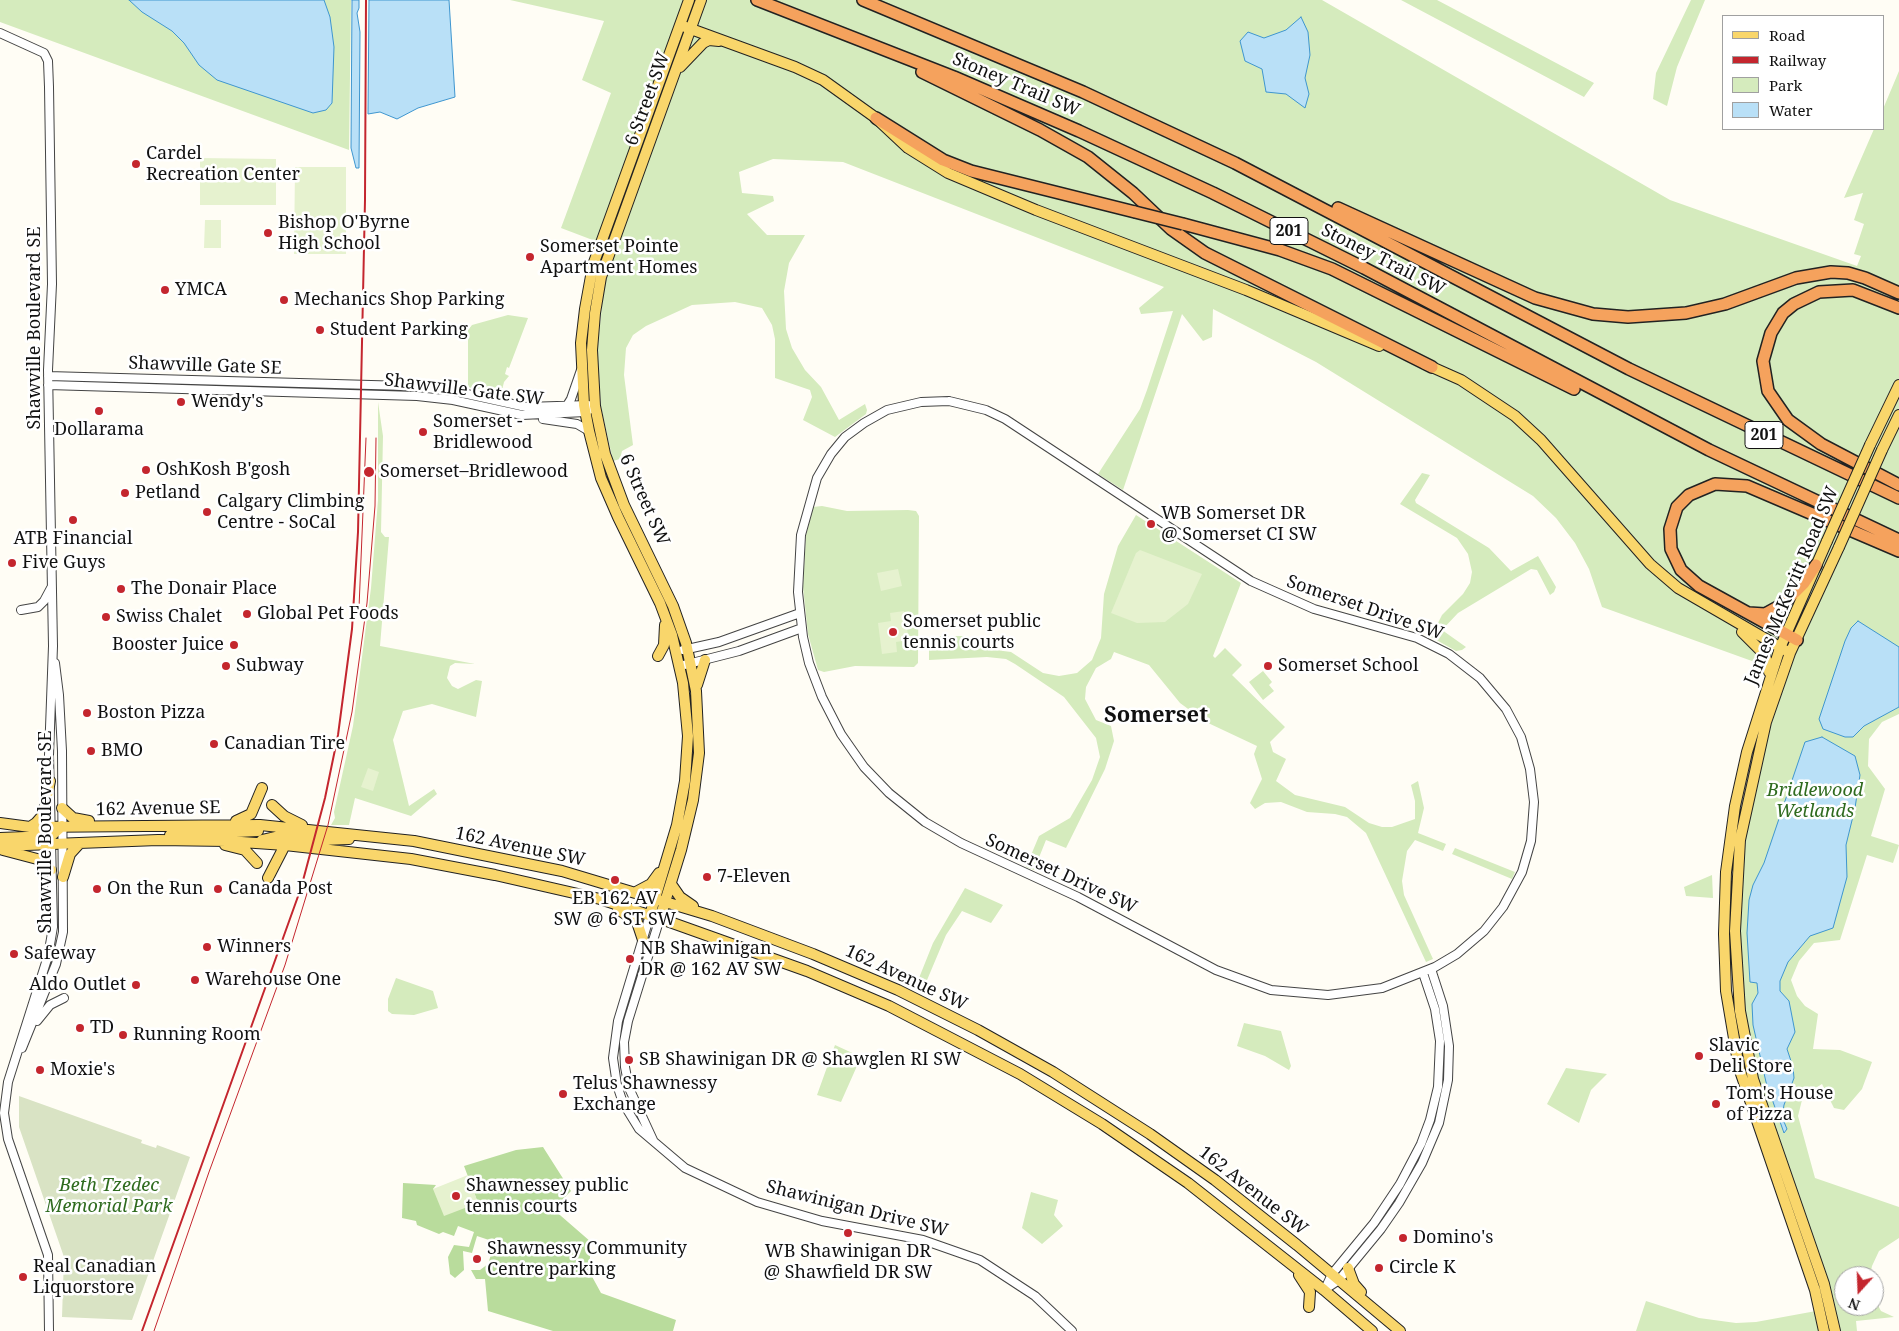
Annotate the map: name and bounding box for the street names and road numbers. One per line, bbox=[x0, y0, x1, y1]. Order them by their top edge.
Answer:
street label: Stoney Trail SW bbox=[949, 48, 1083, 122]
street label: 6 Street SW bbox=[621, 49, 675, 149]
road number: 201 bbox=[1270, 218, 1308, 245]
street label: Stoney Trail SW bbox=[1317, 219, 1449, 301]
street label: Shawville Boulevard SE bbox=[24, 226, 46, 430]
street label: Shawville Gate SE bbox=[128, 353, 282, 379]
street label: Shawville Gate SW bbox=[383, 370, 545, 410]
road number: 201 bbox=[1745, 422, 1783, 448]
street label: 6 Street SW bbox=[614, 451, 674, 549]
street label: James McKevitt Road SW bbox=[1740, 484, 1844, 688]
street label: Somerset Drive SW bbox=[1284, 571, 1446, 645]
street label: Shawville Boulevard SE bbox=[35, 730, 57, 934]
street label: 162 Avenue SE bbox=[95, 797, 221, 821]
street label: 162 Avenue SW bbox=[453, 823, 587, 871]
street label: Somerset Drive SW bbox=[982, 829, 1140, 919]
street label: 162 Avenue SW bbox=[842, 940, 970, 1016]
street label: 162 Avenue SW bbox=[1194, 1142, 1312, 1240]
street label: Shawinigan Drive SW bbox=[764, 1176, 950, 1242]

